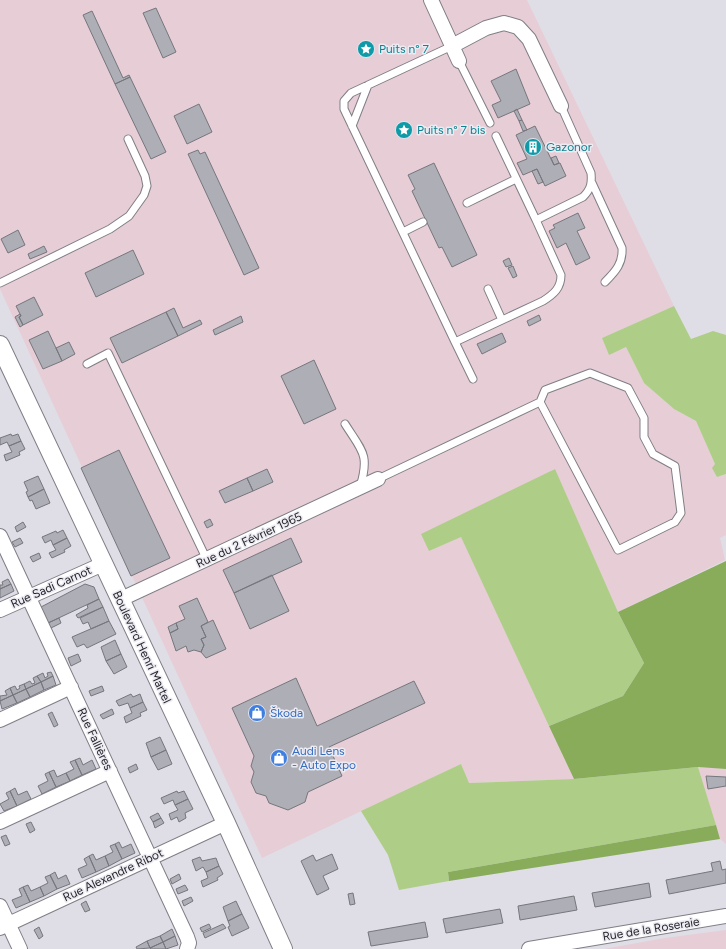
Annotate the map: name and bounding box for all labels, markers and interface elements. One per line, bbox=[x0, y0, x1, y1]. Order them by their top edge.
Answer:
place icon: Puits n° 7 bbox=[356, 39, 376, 59]
place label: Puits n° 7 bbox=[379, 42, 430, 56]
place icon: Puits n° 7 bis bbox=[394, 120, 414, 140]
place label: Puits n° 7 bis bbox=[417, 123, 486, 137]
building icon: Gazonor bbox=[523, 137, 543, 157]
place label: Gazonor bbox=[546, 140, 592, 154]
street label: Rue du 2 Février 1965 bbox=[194, 509, 304, 571]
street label: Rue Sadi Carnot bbox=[8, 563, 94, 611]
street label: Boulevard Henri Martel bbox=[110, 589, 174, 705]
shop icon: Škoda bbox=[247, 703, 267, 723]
street label: Rue Fallières bbox=[74, 706, 116, 773]
place label: Škoda bbox=[270, 706, 303, 720]
place label: Audi Lens - Auto Expo bbox=[292, 744, 356, 772]
shop icon: Audi Lens - Auto Expo bbox=[269, 748, 289, 768]
street label: Rue Alexandre Ribot bbox=[61, 845, 166, 904]
street label: Rue de la Roseraie bbox=[601, 914, 701, 944]

